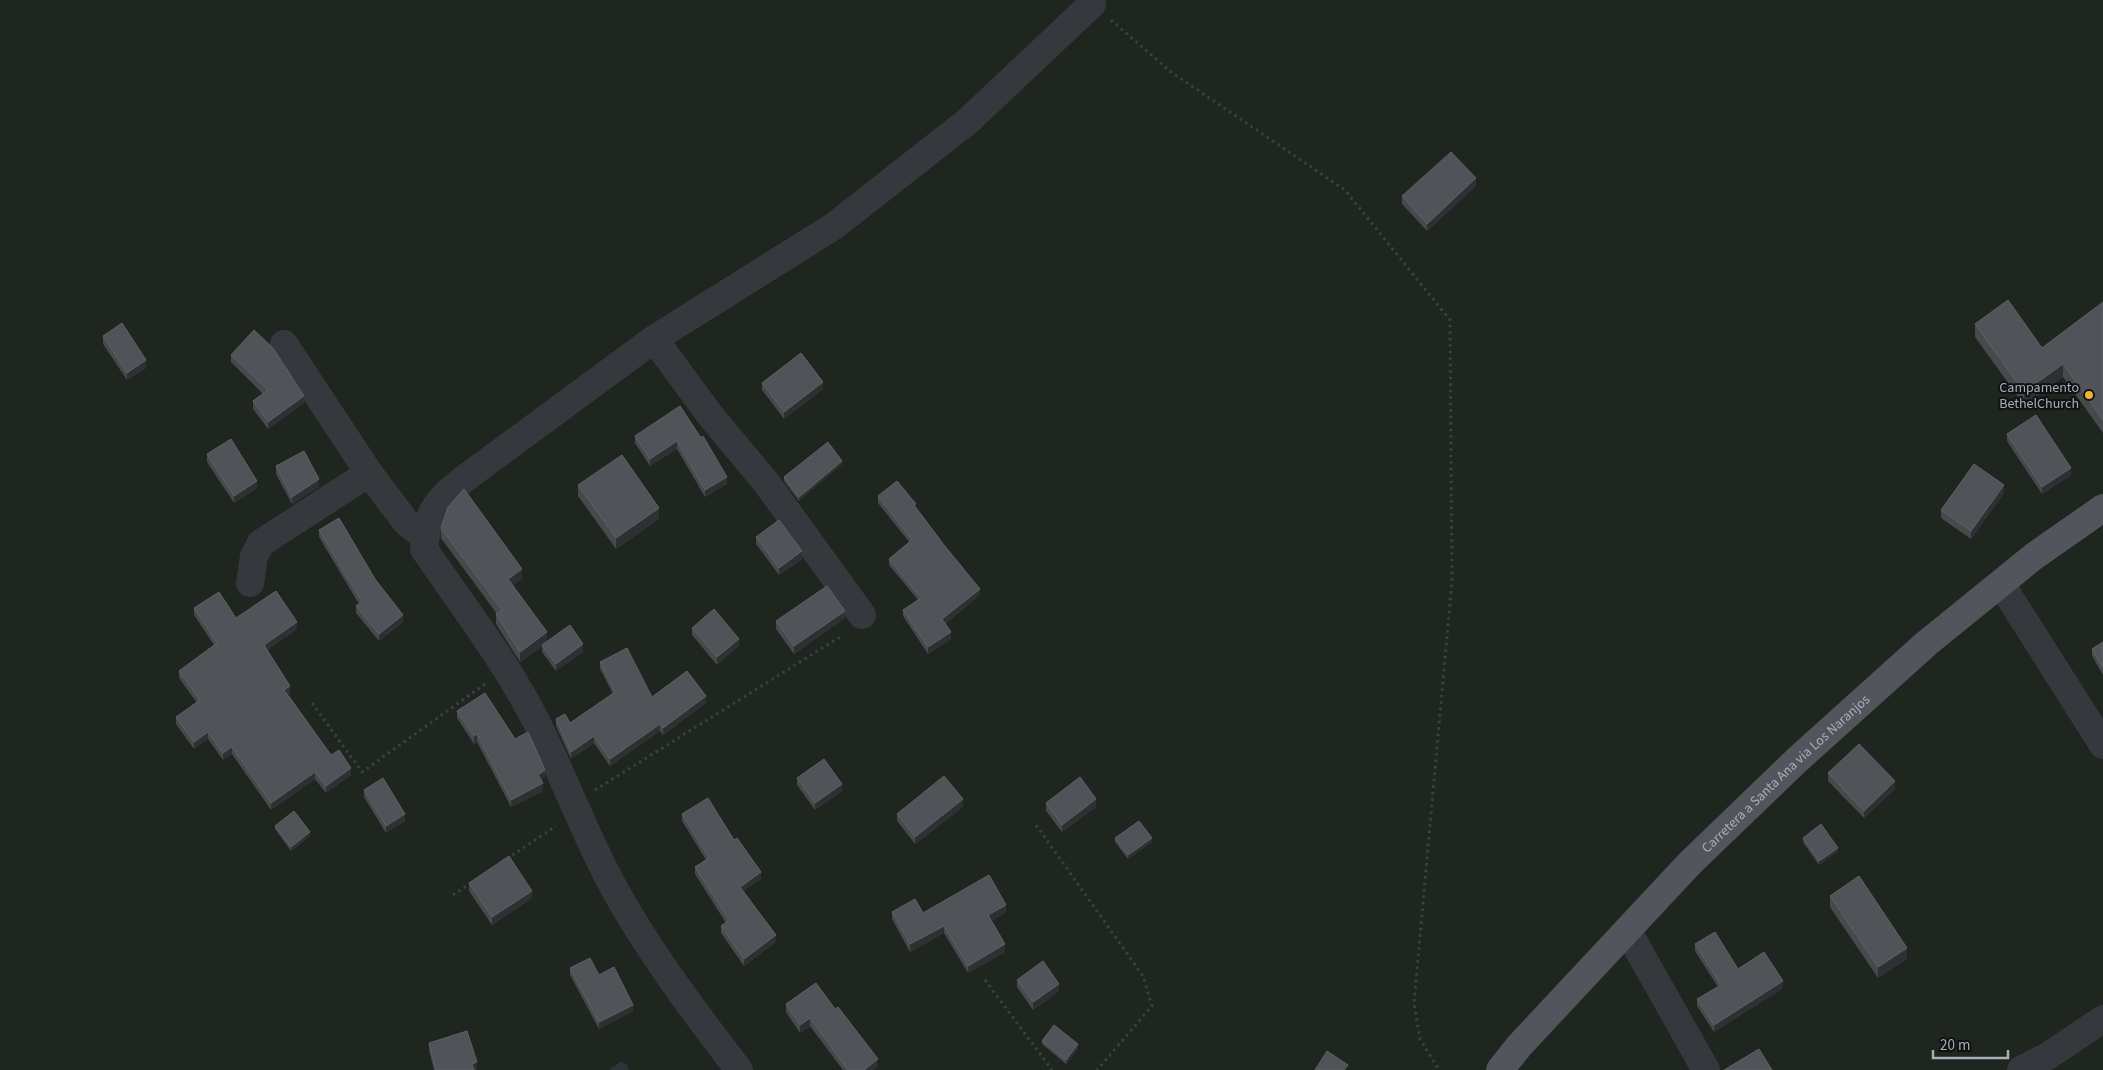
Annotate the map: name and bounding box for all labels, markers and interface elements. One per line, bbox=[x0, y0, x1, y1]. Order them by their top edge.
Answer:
place label: Campamento BethelChurch bbox=[1999, 378, 2079, 414]
marker: Campamento BethelChurch bbox=[2083, 389, 2095, 401]
street label: Carretera a Santa Ana via Los Naranjos bbox=[1697, 690, 1875, 858]
scale bar bbox=[1933, 1028, 2008, 1060]
text: 20 m bbox=[1940, 1035, 1970, 1056]

